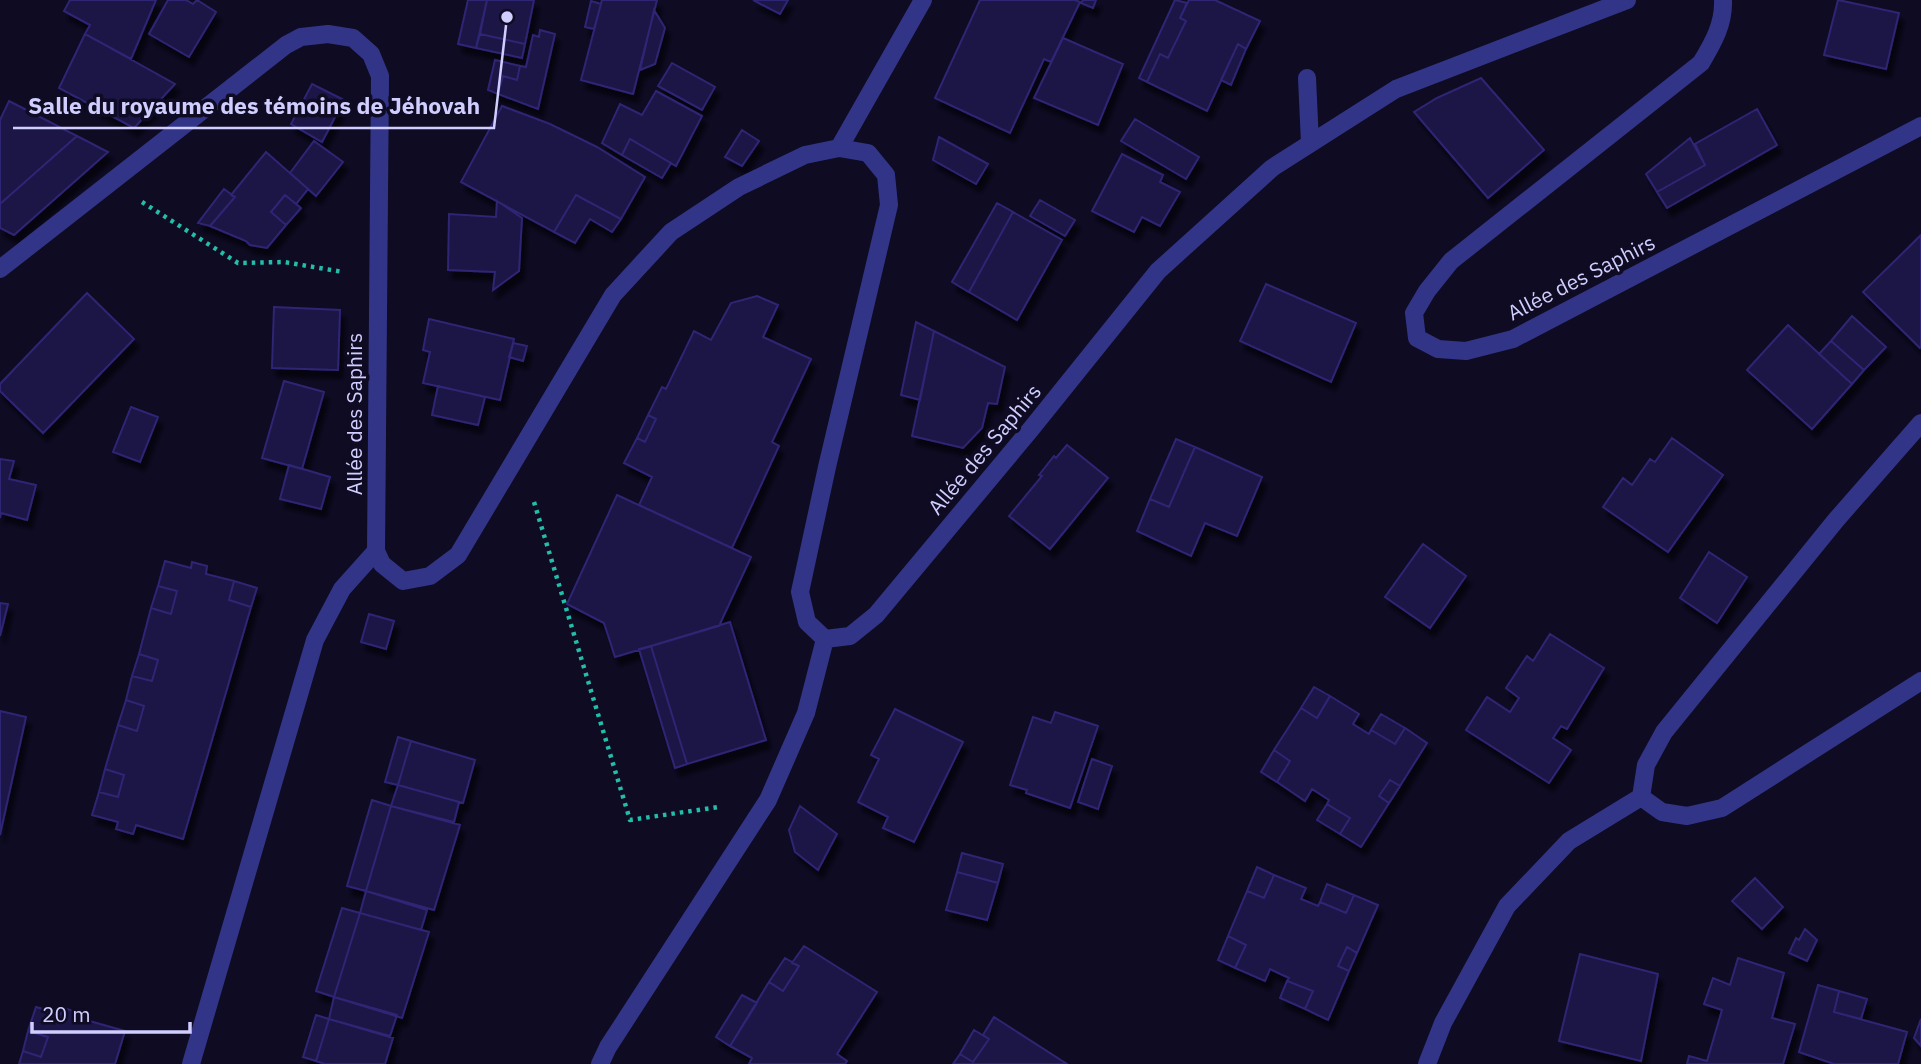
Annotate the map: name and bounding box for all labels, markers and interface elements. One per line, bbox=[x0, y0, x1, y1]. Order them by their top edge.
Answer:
callout: Salle du royaume des témoins de Jéhovah bbox=[13, 84, 494, 128]
text: Salle du royaume des témoins de Jéhovah bbox=[28, 90, 480, 120]
street label: Allée des Saphirs bbox=[1502, 228, 1660, 326]
street label: Allée des Saphirs bbox=[340, 333, 368, 495]
street label: Allée des Saphirs bbox=[921, 378, 1047, 520]
scale bar bbox=[32, 990, 189, 1034]
text: 20 m bbox=[42, 1000, 91, 1028]

